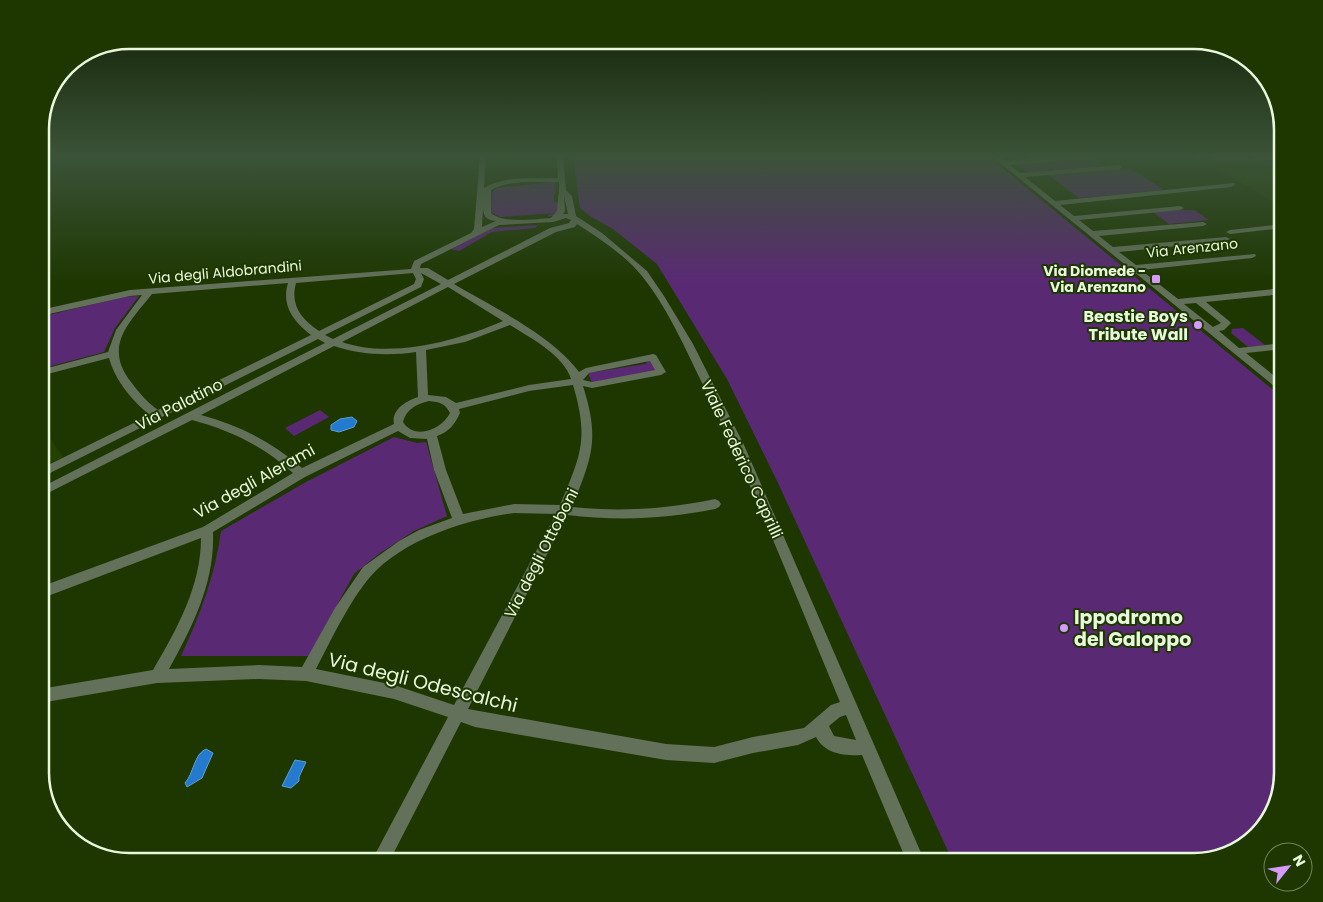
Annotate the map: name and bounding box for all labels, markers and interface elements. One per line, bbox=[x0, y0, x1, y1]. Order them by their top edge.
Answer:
street label: Via Arenzano bbox=[1145, 233, 1239, 263]
street label: Via degli Aldobrandini bbox=[147, 255, 303, 289]
place label: Via Diomede - Via Arenzano bbox=[1043, 261, 1146, 297]
marker: Via Diomede - Via Arenzano bbox=[1150, 273, 1162, 285]
place label: Beastie Boys Tribute Wall bbox=[1084, 305, 1188, 346]
marker: Beastie Boys Tribute Wall bbox=[1192, 319, 1204, 331]
street label: Via Palatino bbox=[132, 373, 227, 436]
street label: Viale Federico Caprilli bbox=[695, 376, 788, 542]
street label: Via degli Alerami bbox=[189, 439, 319, 524]
street label: Via degli Ottoboni bbox=[499, 484, 584, 622]
place label: Ippodromo del Galoppo bbox=[1074, 604, 1191, 653]
marker: Ippodromo del Galoppo bbox=[1058, 622, 1070, 634]
street label: Via degli Odescalchi bbox=[325, 646, 520, 719]
north arrow bbox=[1263, 842, 1313, 892]
text: N bbox=[1288, 851, 1311, 870]

